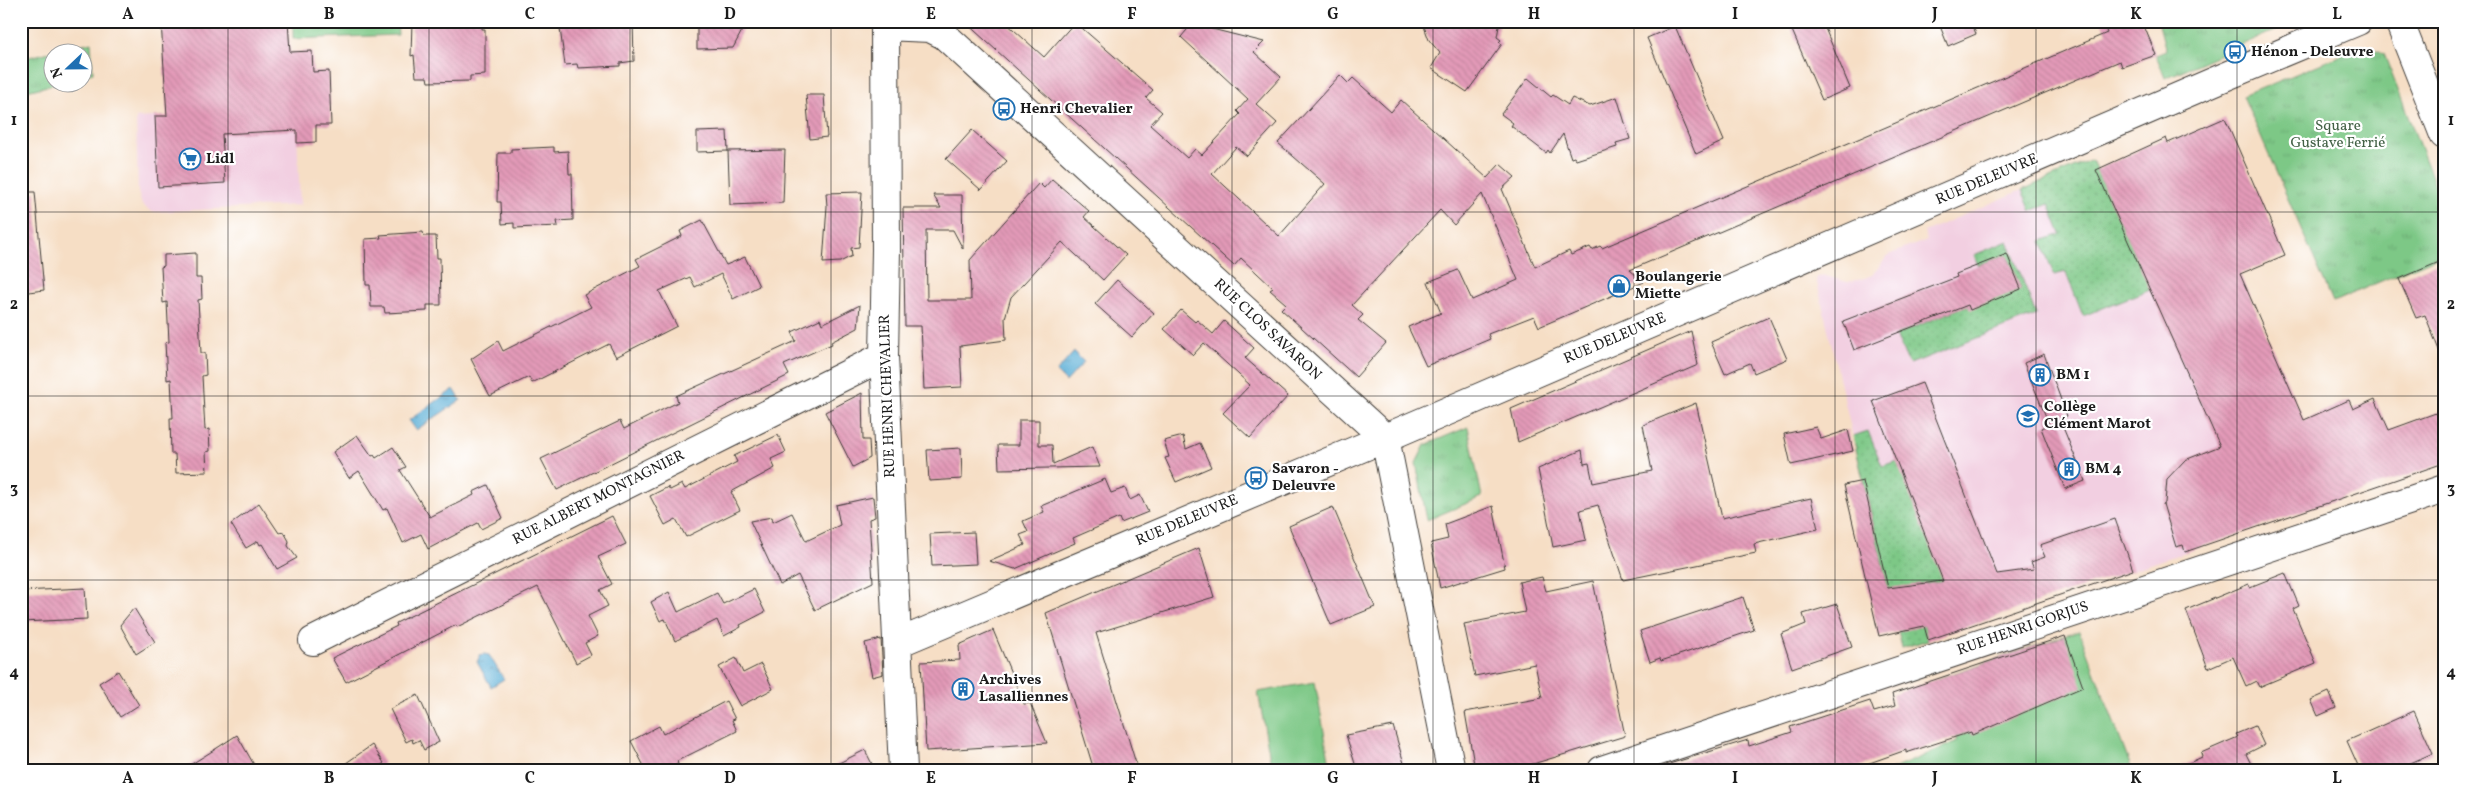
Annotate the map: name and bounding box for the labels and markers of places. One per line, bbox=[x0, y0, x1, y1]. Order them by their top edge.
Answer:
bus stop icon: Hénon - Deleuvre bbox=[2223, 40, 2247, 64]
place label: Hénon - Deleuvre bbox=[2251, 42, 2374, 63]
bus stop icon: Henri Chevalier bbox=[992, 97, 1016, 121]
place label: Henri Chevalier bbox=[1020, 99, 1133, 120]
supermarket icon: Lidl bbox=[178, 147, 202, 171]
place label: Lidl bbox=[206, 149, 234, 170]
place label: Boulangerie Miette bbox=[1635, 267, 1722, 305]
shop icon: Boulangerie Miette bbox=[1607, 274, 1631, 298]
building icon: BM 1 bbox=[2028, 363, 2052, 387]
place label: BM 1 bbox=[2056, 365, 2090, 386]
place label: Collège Clément Marot bbox=[2044, 397, 2151, 435]
school or university icon: Collège Clément Marot bbox=[2016, 404, 2040, 428]
building icon: BM 4 bbox=[2057, 457, 2081, 481]
place label: Savaron - Deleuvre bbox=[1272, 459, 1339, 497]
place label: BM 4 bbox=[2085, 459, 2122, 480]
bus stop icon: Savaron - Deleuvre bbox=[1244, 466, 1268, 490]
place label: Archives Lasalliennes bbox=[979, 670, 1068, 708]
building icon: Archives Lasalliennes bbox=[951, 677, 975, 701]

